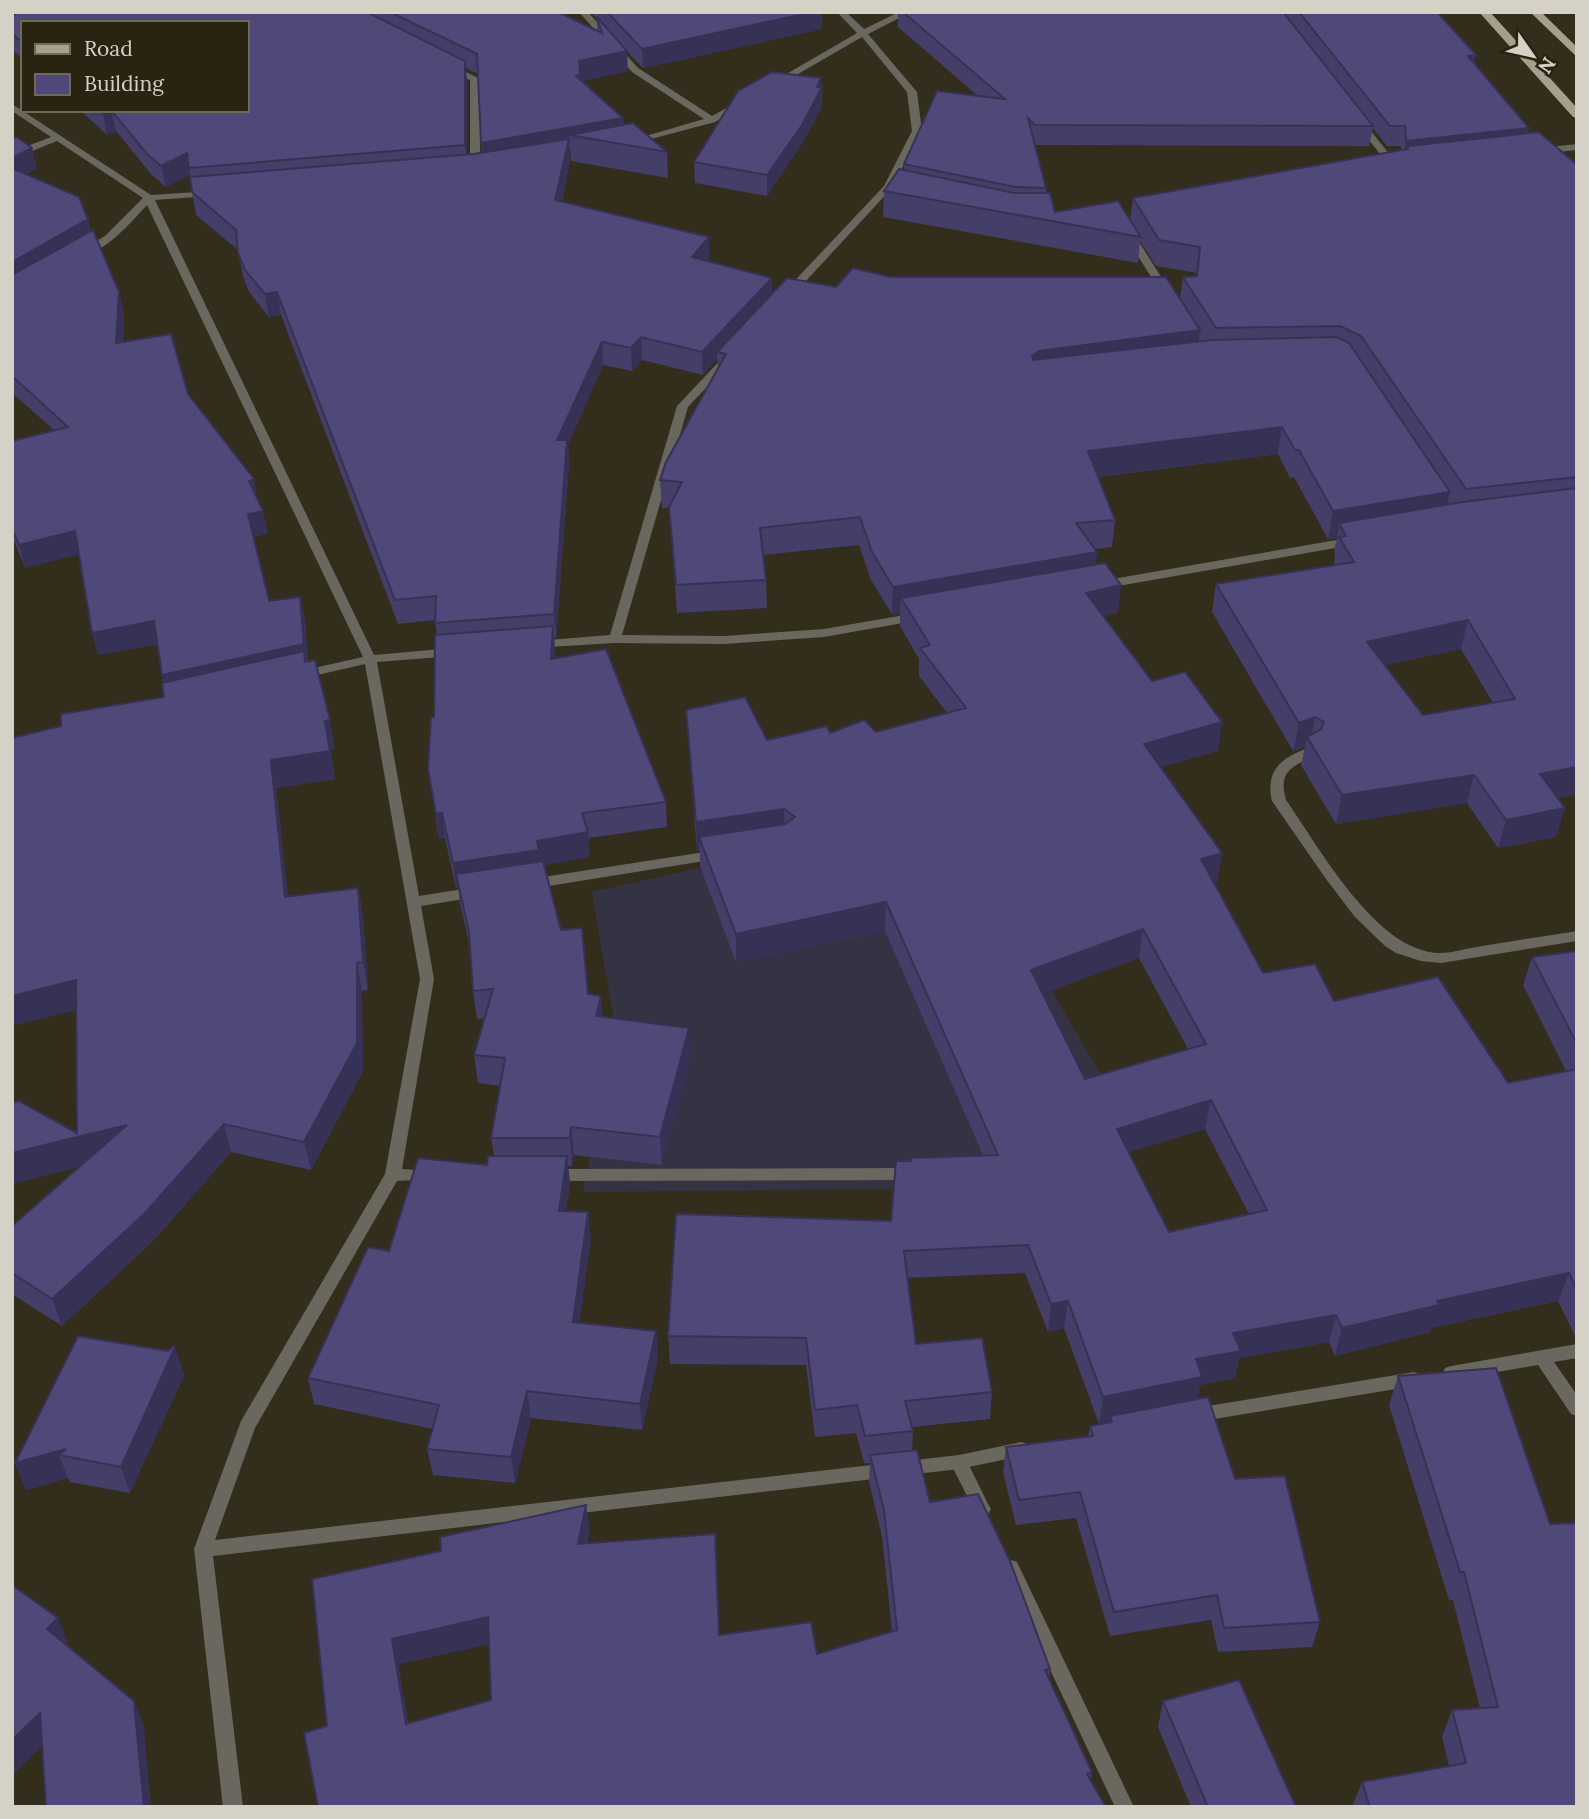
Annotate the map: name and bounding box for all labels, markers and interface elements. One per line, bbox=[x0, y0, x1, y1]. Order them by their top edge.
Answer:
legend bbox=[21, 21, 248, 112]
north arrow bbox=[1498, 21, 1568, 91]
text: Road bbox=[84, 35, 133, 62]
text: N bbox=[1533, 53, 1561, 79]
text: Building bbox=[84, 70, 164, 97]

